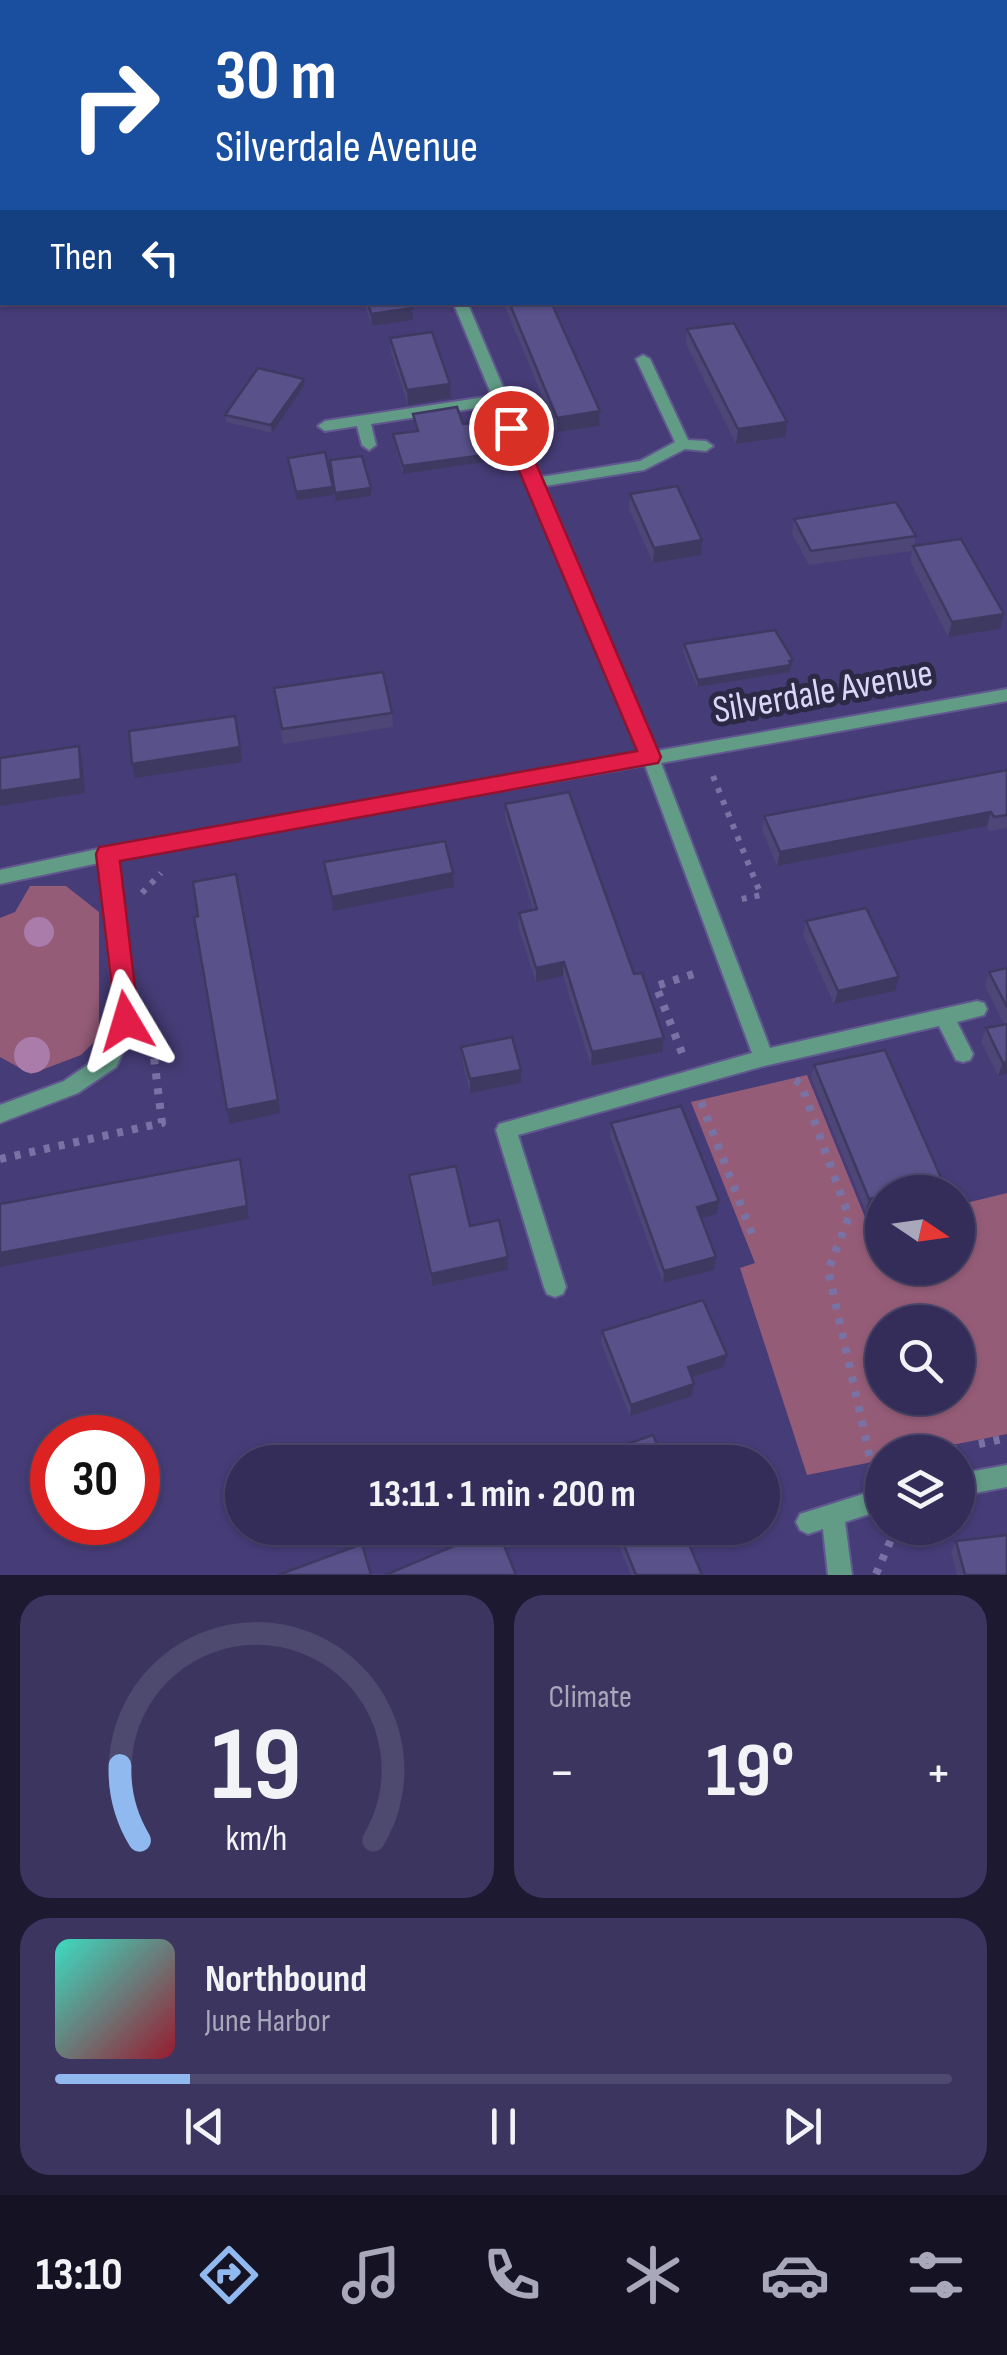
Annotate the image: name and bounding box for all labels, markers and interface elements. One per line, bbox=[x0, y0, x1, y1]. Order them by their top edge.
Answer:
text: 30 m bbox=[215, 35, 337, 119]
icon: right bbox=[50, 40, 180, 170]
text: Silverdale Avenue bbox=[215, 120, 478, 175]
icon: left bbox=[133, 230, 188, 285]
text: Then bbox=[50, 235, 113, 280]
pin bbox=[469, 386, 554, 471]
icon: arrive bbox=[484, 401, 539, 456]
street label: Silverdale Avenue bbox=[710, 651, 936, 733]
position arrow bbox=[74, 969, 178, 1073]
north arrow bbox=[865, 1175, 975, 1285]
map controls bbox=[865, 1175, 975, 1545]
button: search bbox=[865, 1305, 975, 1415]
speed limit sign: 30 bbox=[30, 1415, 160, 1545]
button: layers bbox=[865, 1435, 975, 1545]
text: 13:11 · 1 min · 200 m bbox=[369, 1472, 636, 1517]
text: Climate bbox=[549, 1678, 632, 1717]
text: 19 bbox=[212, 1704, 302, 1829]
text: 19° bbox=[706, 1727, 794, 1818]
text: − bbox=[549, 1740, 575, 1807]
text: + bbox=[925, 1740, 952, 1807]
text: km/h bbox=[226, 1818, 288, 1861]
text: Northbound bbox=[205, 1957, 367, 2002]
text: June Harbor bbox=[205, 2002, 330, 2041]
icon: previous bbox=[177, 2099, 232, 2154]
icon: pause bbox=[476, 2099, 531, 2154]
icon: next bbox=[775, 2099, 830, 2154]
icon: directions bbox=[194, 2240, 264, 2310]
icon: music bbox=[336, 2240, 406, 2310]
icon: phone bbox=[477, 2240, 547, 2310]
icon: climate bbox=[618, 2240, 688, 2310]
icon: car bbox=[760, 2240, 830, 2310]
icon: filters bbox=[901, 2240, 971, 2310]
text: 13:10 bbox=[36, 2248, 123, 2303]

